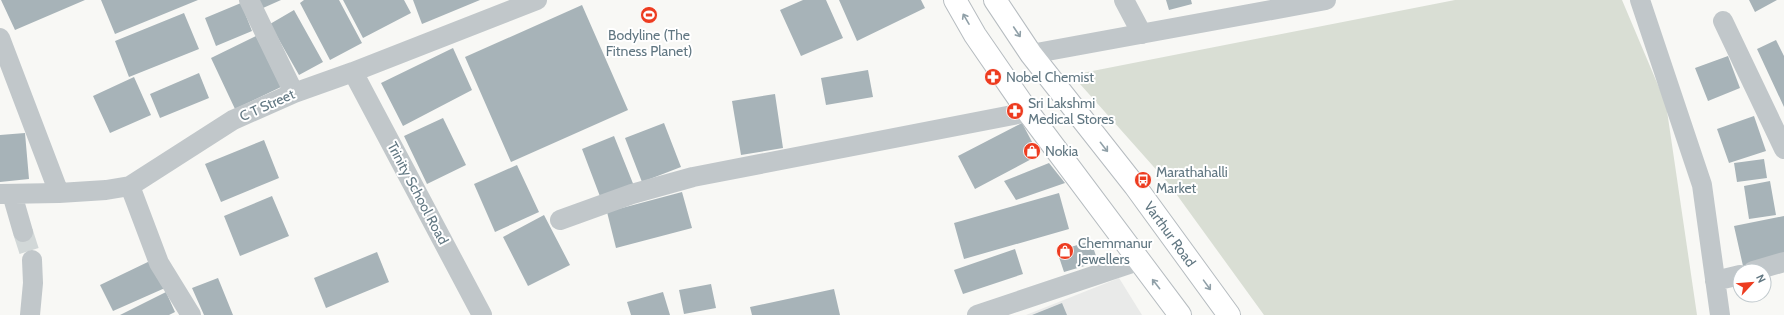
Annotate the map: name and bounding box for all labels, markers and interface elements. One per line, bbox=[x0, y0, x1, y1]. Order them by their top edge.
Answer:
sports icon: Bodyline (The Fitness Planet) bbox=[639, 5, 659, 25]
one-way arrow bbox=[961, 14, 969, 26]
place label: Bodyline (The Fitness Planet) bbox=[606, 26, 692, 60]
one-way arrow bbox=[1013, 27, 1021, 38]
pharmacy icon: Nobel Chemist bbox=[983, 67, 1003, 87]
place label: Nobel Chemist bbox=[1006, 68, 1094, 86]
street label: C T Street bbox=[237, 85, 298, 125]
place label: Sri Lakshmi Medical Stores bbox=[1028, 94, 1114, 128]
pharmacy icon: Sri Lakshmi Medical Stores bbox=[1005, 101, 1025, 121]
street label: Trinity School Road bbox=[383, 139, 453, 247]
shop icon: Nokia bbox=[1022, 141, 1042, 161]
one-way arrow bbox=[1100, 141, 1109, 152]
place label: Nokia bbox=[1045, 142, 1079, 160]
place label: Marathahalli Market bbox=[1156, 163, 1228, 197]
bus stop icon: Marathahalli Market bbox=[1133, 170, 1153, 190]
street label: Varthur Road bbox=[1140, 198, 1200, 270]
place label: Chemmanur Jewellers bbox=[1077, 234, 1153, 268]
shop icon: Chemmanur Jewellers bbox=[1055, 241, 1075, 261]
north arrow bbox=[1732, 263, 1772, 303]
text: N bbox=[1753, 272, 1769, 285]
one-way arrow bbox=[1152, 279, 1160, 290]
one-way arrow bbox=[1203, 279, 1211, 290]

